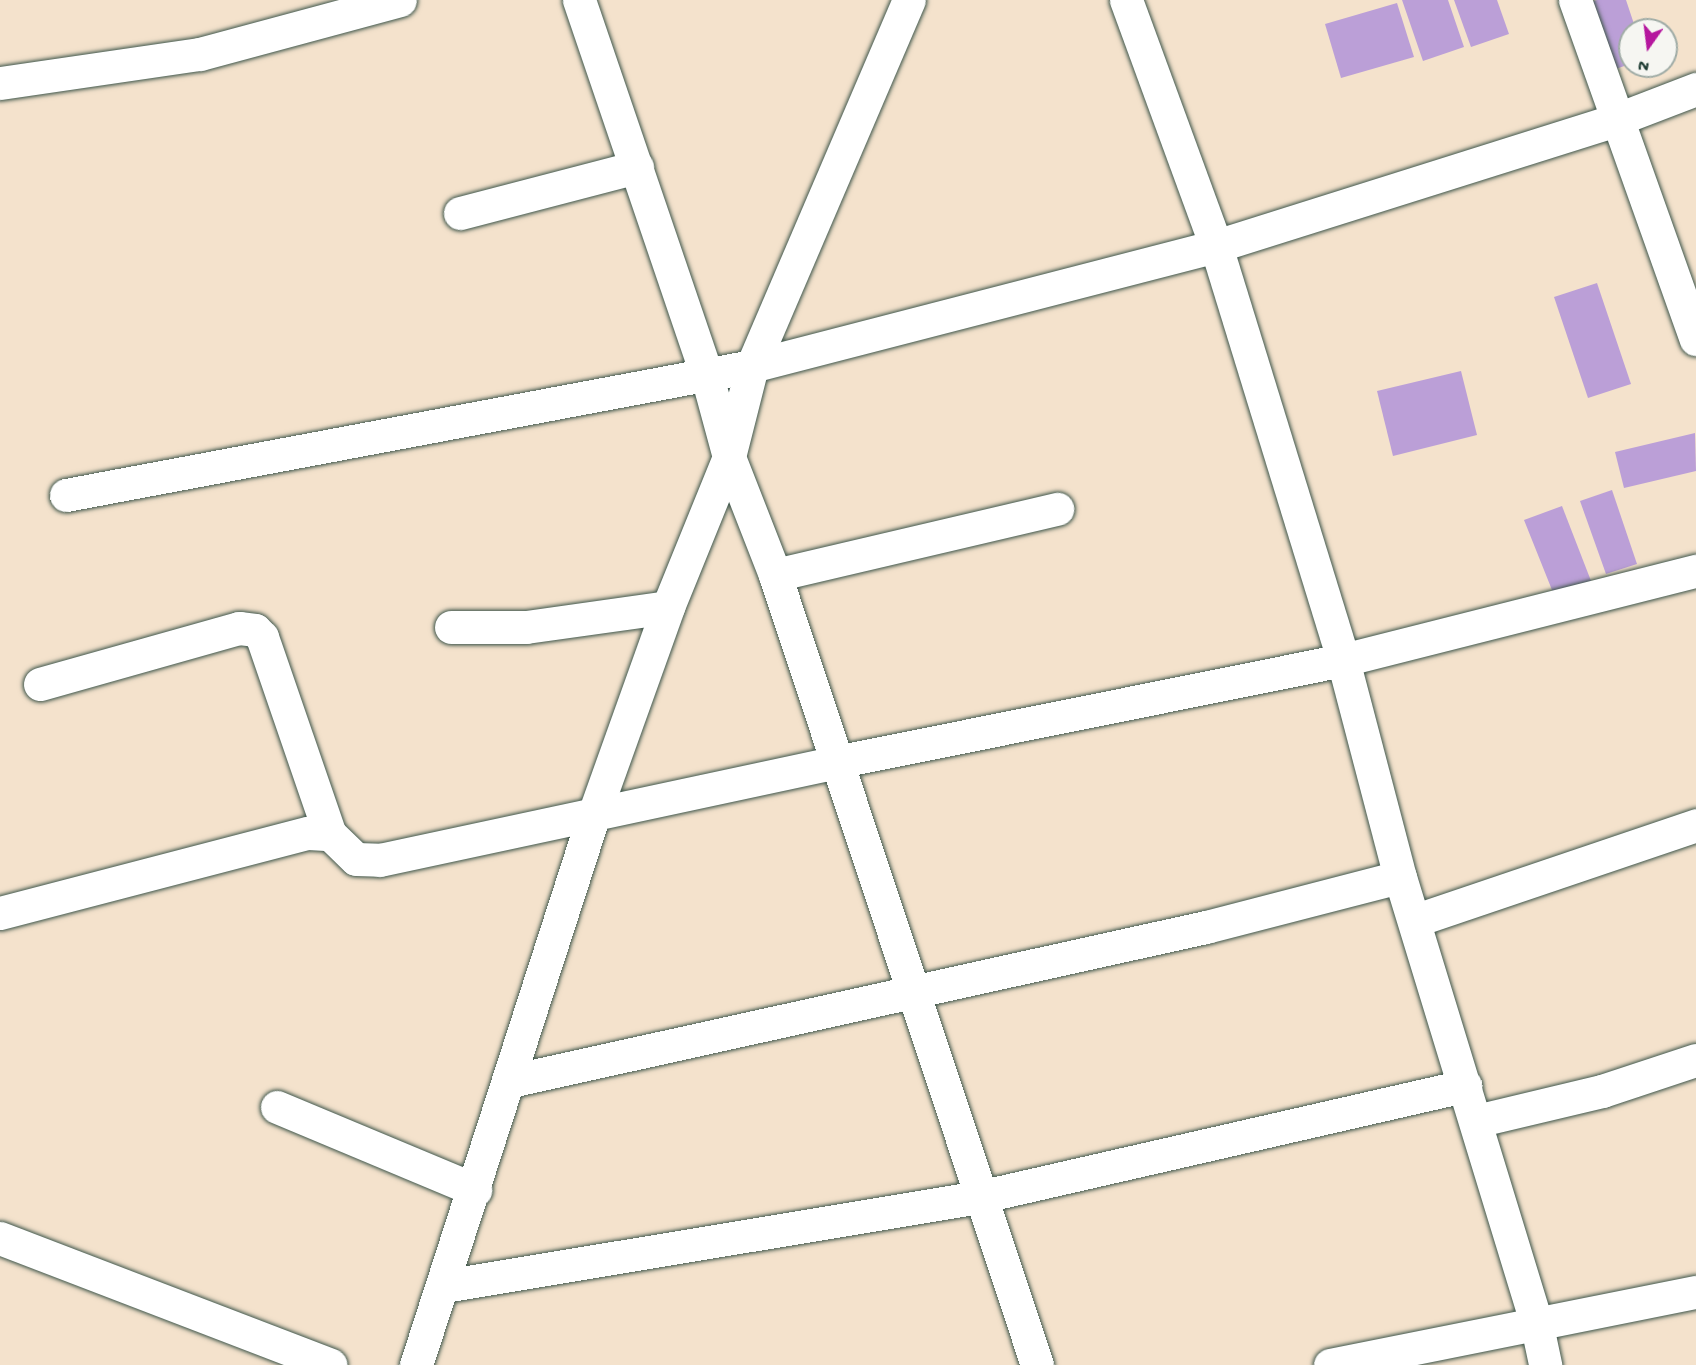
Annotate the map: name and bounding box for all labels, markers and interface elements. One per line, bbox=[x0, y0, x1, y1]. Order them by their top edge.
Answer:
north arrow bbox=[1618, 18, 1678, 78]
text: N bbox=[1637, 54, 1651, 74]

